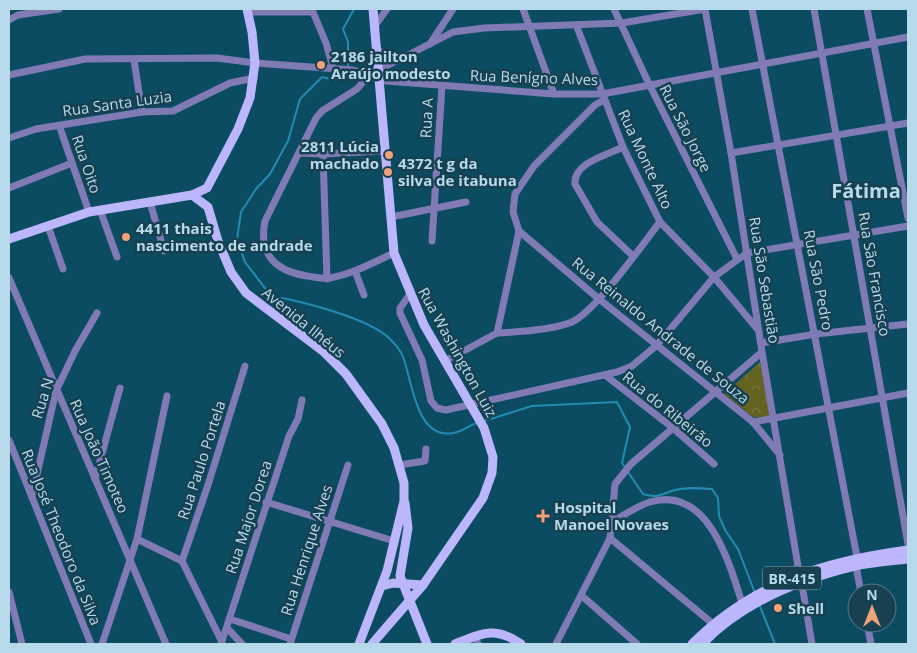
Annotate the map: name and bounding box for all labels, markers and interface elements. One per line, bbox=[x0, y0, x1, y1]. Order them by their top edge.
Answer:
place label: 2186 jailton Araújo modesto bbox=[331, 46, 450, 83]
marker: 2186 jailton Araújo modesto bbox=[315, 59, 327, 71]
street label: Rua Benígno Alves bbox=[469, 65, 599, 89]
street label: Rua São Jorge bbox=[655, 81, 717, 175]
street label: Rua Santa Luzia bbox=[61, 85, 173, 121]
street label: Rua A bbox=[415, 97, 437, 139]
street label: Rua Monte Alto bbox=[614, 106, 678, 212]
street label: Rua Oito bbox=[68, 132, 106, 196]
place label: 2811 Lúcia machado bbox=[301, 136, 379, 173]
marker: 2811 Lúcia machado bbox=[383, 149, 395, 161]
place label: 4372 t g da silva de itabuna bbox=[398, 153, 517, 190]
marker: 4372 t g da silva de itabuna bbox=[382, 166, 394, 178]
district label: Fátima bbox=[831, 177, 901, 204]
street label: Rua São Francisco bbox=[854, 210, 896, 338]
street label: Rua São Sebastião bbox=[745, 215, 785, 345]
place label: 4411 thais nascimento de andrade bbox=[136, 218, 313, 255]
street label: Rua São Pedro bbox=[799, 228, 839, 332]
marker: 4411 thais nascimento de andrade bbox=[120, 231, 132, 243]
street label: Rua Reinaldo Andrade de Souza bbox=[568, 252, 754, 408]
street label: Avenida Ilhéus bbox=[258, 282, 350, 362]
street label: Rua Washington Luiz bbox=[414, 283, 502, 421]
street label: Rua do Ribeirão bbox=[619, 366, 717, 452]
street label: Rua N bbox=[26, 375, 58, 421]
street label: Rua João Timoteo bbox=[66, 396, 134, 516]
street label: Rua Paulo Portela bbox=[172, 398, 230, 522]
street label: Rua José Theodoro da Silva bbox=[17, 446, 107, 628]
street label: Rua Major Dorea bbox=[220, 458, 276, 576]
street label: Rua Henrique Alves bbox=[275, 482, 337, 618]
place label: Hospital Manoel Novaes bbox=[554, 497, 669, 534]
marker: Hospital Manoel Novaes bbox=[536, 509, 550, 523]
road number: BR-415 bbox=[763, 566, 821, 590]
north arrow bbox=[847, 583, 897, 633]
text: N bbox=[866, 585, 878, 604]
place label: Shell bbox=[788, 598, 824, 618]
marker: Shell bbox=[772, 602, 784, 614]

